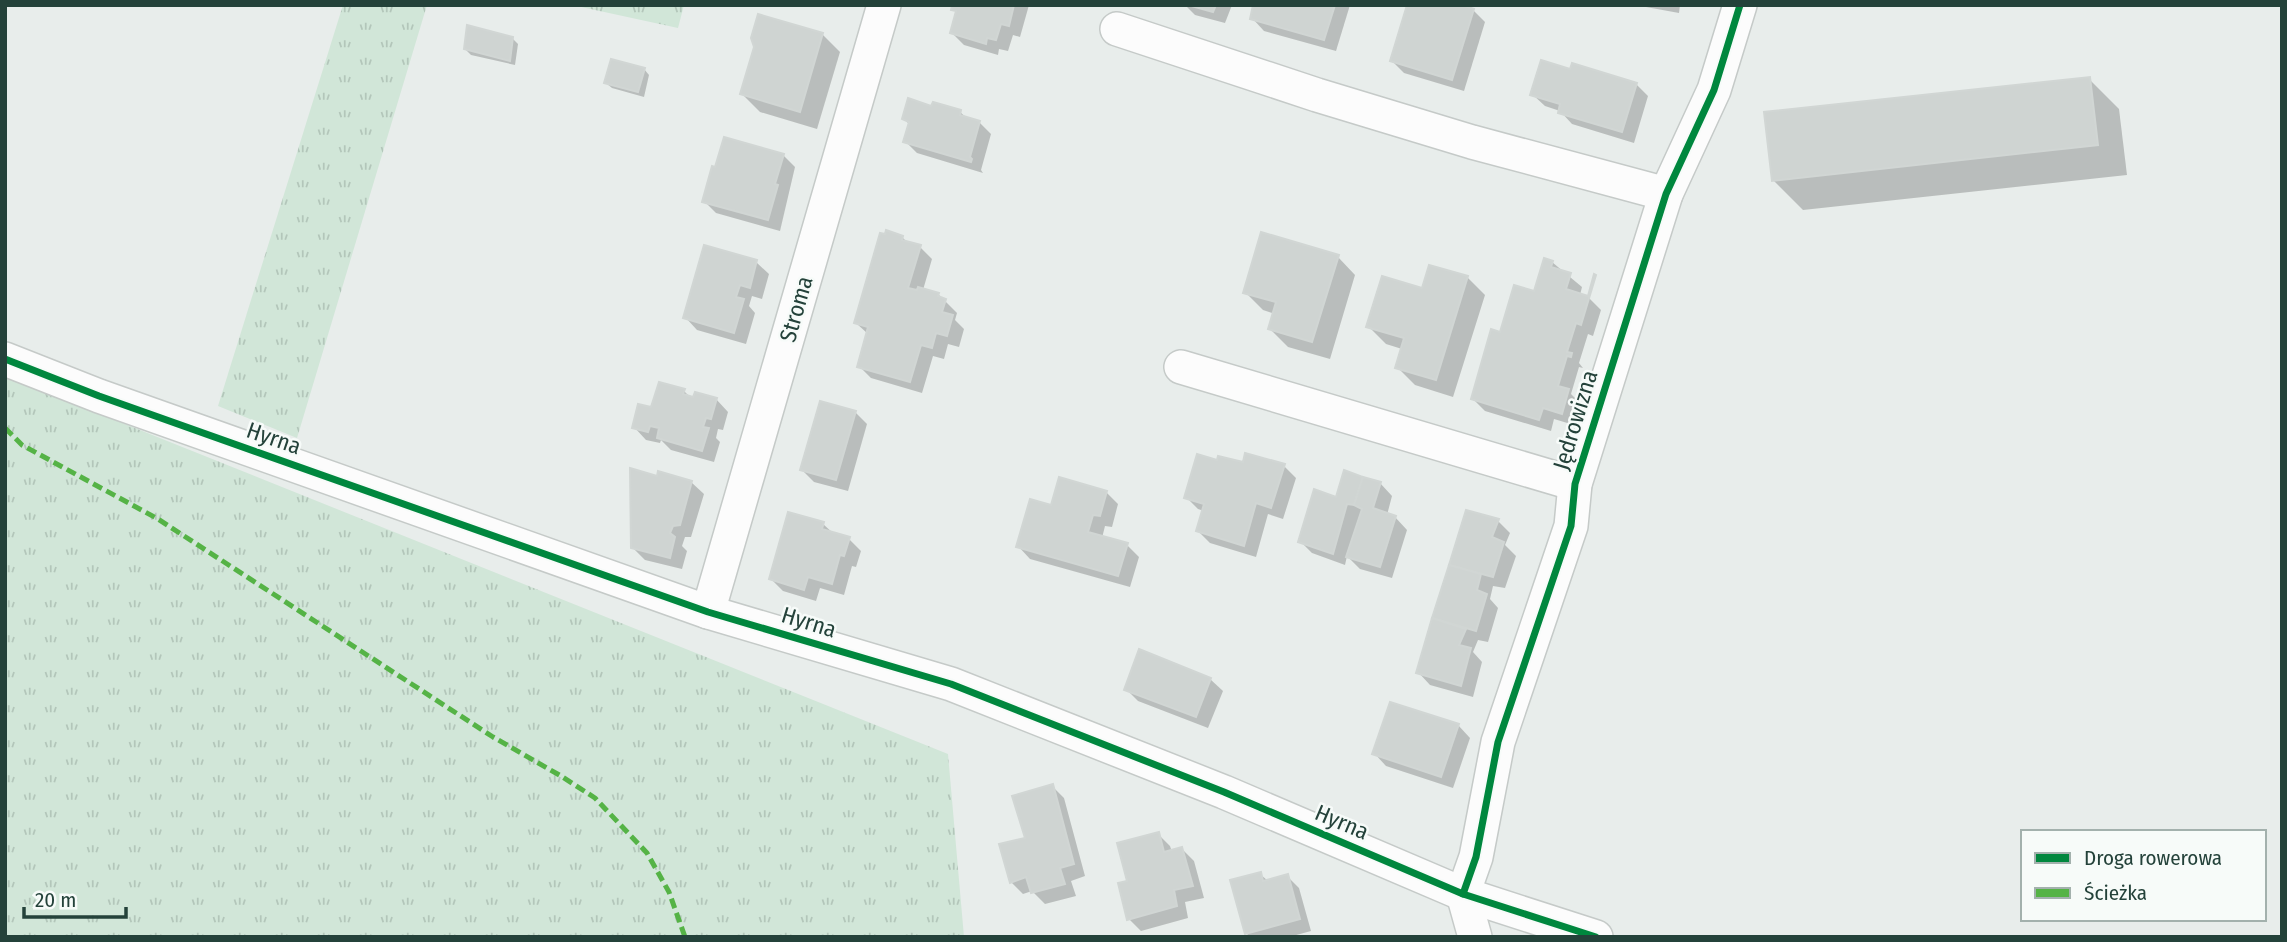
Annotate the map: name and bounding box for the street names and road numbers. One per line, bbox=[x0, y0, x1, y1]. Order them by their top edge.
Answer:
street label: Stroma bbox=[773, 273, 819, 345]
street label: Jędrowizna bbox=[1547, 367, 1603, 473]
street label: Hyrna bbox=[243, 416, 305, 460]
street label: Hyrna bbox=[778, 600, 840, 644]
street label: Hyrna bbox=[1311, 798, 1373, 846]

